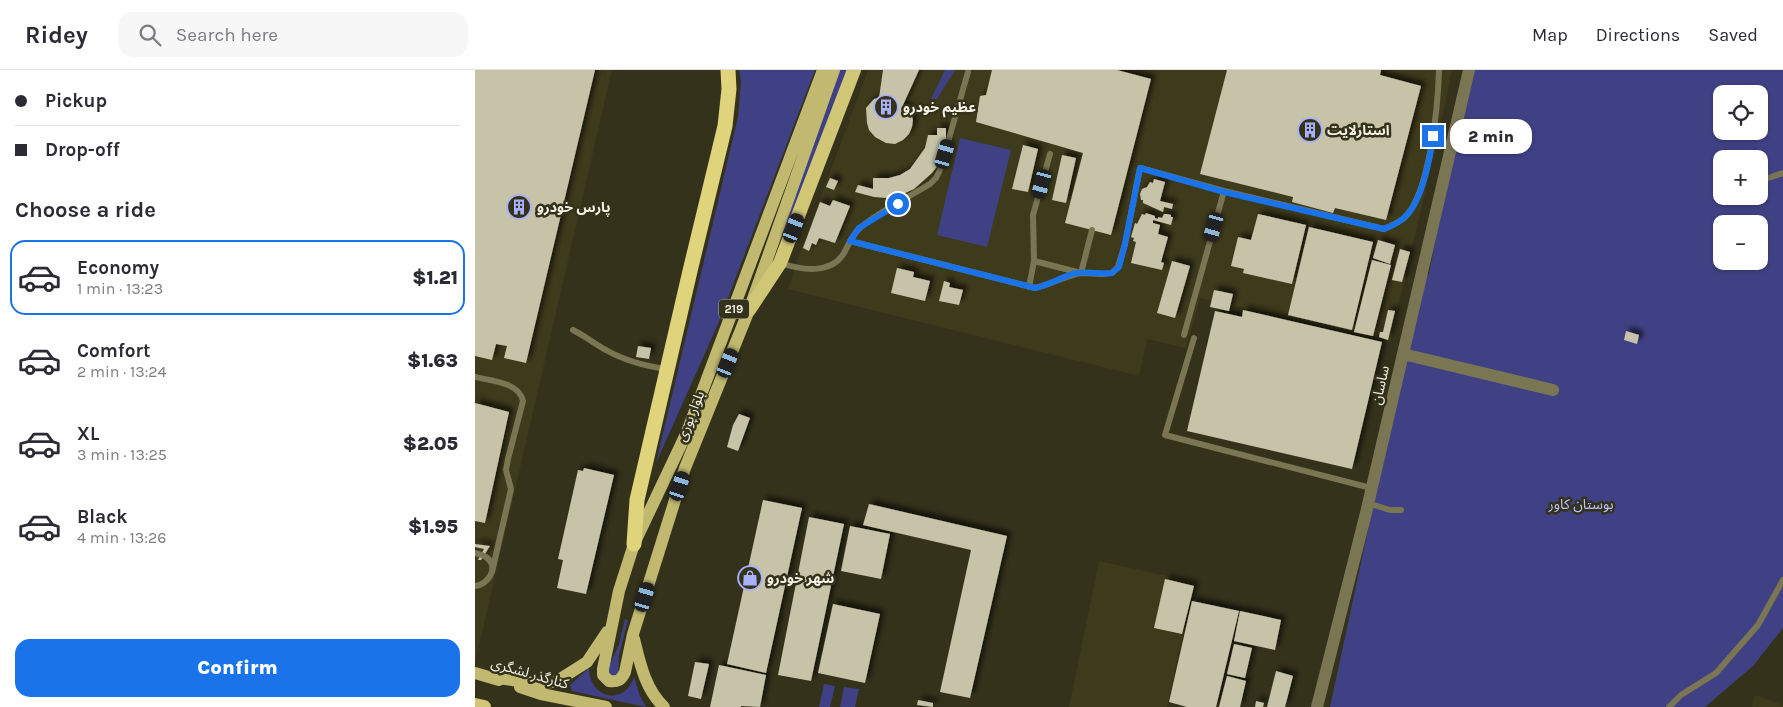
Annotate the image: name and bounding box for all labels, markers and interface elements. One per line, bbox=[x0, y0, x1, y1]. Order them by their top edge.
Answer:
search box bbox=[118, 12, 468, 57]
text: Ridey bbox=[25, 21, 88, 49]
icon: search bbox=[136, 21, 164, 49]
text: Search here bbox=[176, 24, 278, 46]
text: Map bbox=[1532, 24, 1568, 46]
text: Directions bbox=[1596, 24, 1680, 46]
text: Saved bbox=[1708, 24, 1758, 46]
map controls bbox=[1713, 85, 1768, 270]
button: locate bbox=[1713, 85, 1768, 140]
text: Pickup bbox=[45, 90, 107, 112]
building icon: عظیم خودرو bbox=[873, 94, 899, 120]
place label: عظیم خودرو bbox=[903, 99, 976, 118]
building icon: استارلایت bbox=[1297, 117, 1323, 143]
callout: 2 min bbox=[1451, 118, 1533, 154]
place label: استارلایت bbox=[1327, 122, 1390, 139]
route end bbox=[1422, 125, 1444, 147]
text: 2 min bbox=[1468, 127, 1514, 146]
car bbox=[933, 138, 956, 170]
text: Drop-off bbox=[45, 139, 120, 161]
button: + bbox=[1713, 150, 1768, 205]
car bbox=[1030, 168, 1053, 200]
route start bbox=[887, 193, 909, 215]
building icon: پارس خودرو bbox=[506, 194, 532, 220]
text: Choose a ride bbox=[15, 197, 156, 223]
place label: پارس خودرو bbox=[537, 199, 611, 217]
car bbox=[781, 211, 806, 245]
car bbox=[1202, 211, 1225, 243]
button: − bbox=[1713, 215, 1768, 270]
icon: car bbox=[17, 255, 62, 300]
text: Economy bbox=[77, 257, 159, 279]
text: $1.21 bbox=[412, 267, 458, 289]
text: 1 min · 13:23 bbox=[77, 279, 163, 298]
road number: 219 bbox=[719, 300, 749, 318]
icon: car bbox=[17, 338, 62, 383]
text: Comfort bbox=[77, 340, 151, 362]
car bbox=[715, 346, 740, 380]
text: $1.63 bbox=[407, 350, 458, 372]
text: 2 min · 13:24 bbox=[77, 362, 167, 381]
street label: ساسان bbox=[1368, 364, 1393, 406]
street label: بلوار پوری bbox=[673, 388, 709, 444]
icon: car bbox=[17, 421, 62, 466]
text: XL bbox=[77, 423, 99, 445]
text: $2.05 bbox=[403, 433, 458, 455]
text: 3 min · 13:25 bbox=[77, 445, 167, 464]
car bbox=[668, 469, 691, 503]
park label: بوستان کاور bbox=[1548, 496, 1614, 513]
icon: car bbox=[17, 504, 62, 549]
text: Black bbox=[77, 506, 128, 528]
text: $1.95 bbox=[408, 516, 458, 538]
text: 4 min · 13:26 bbox=[77, 528, 166, 547]
shop icon: شهر خودرو bbox=[737, 565, 763, 591]
place label: شهر خودرو bbox=[767, 570, 834, 587]
car bbox=[633, 580, 656, 614]
button: Confirm bbox=[15, 639, 460, 697]
street label: کنارگذر لشگری bbox=[489, 654, 571, 693]

